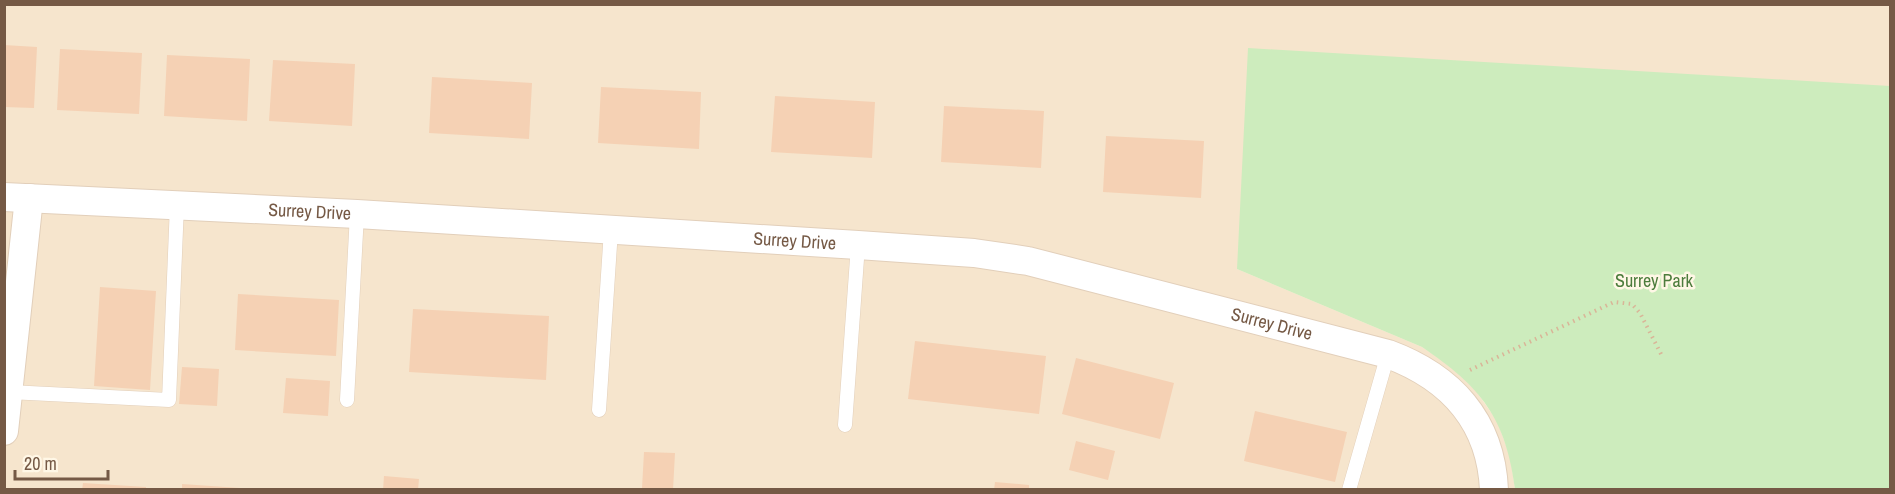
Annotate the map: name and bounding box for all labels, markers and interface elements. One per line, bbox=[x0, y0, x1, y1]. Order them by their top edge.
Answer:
street label: Surrey Drive bbox=[268, 197, 352, 226]
street label: Surrey Drive bbox=[753, 226, 837, 256]
park label: Surrey Park bbox=[1615, 268, 1694, 293]
street label: Surrey Drive bbox=[1229, 301, 1315, 346]
scale bar bbox=[15, 443, 108, 481]
text: 20 m bbox=[24, 451, 57, 476]

